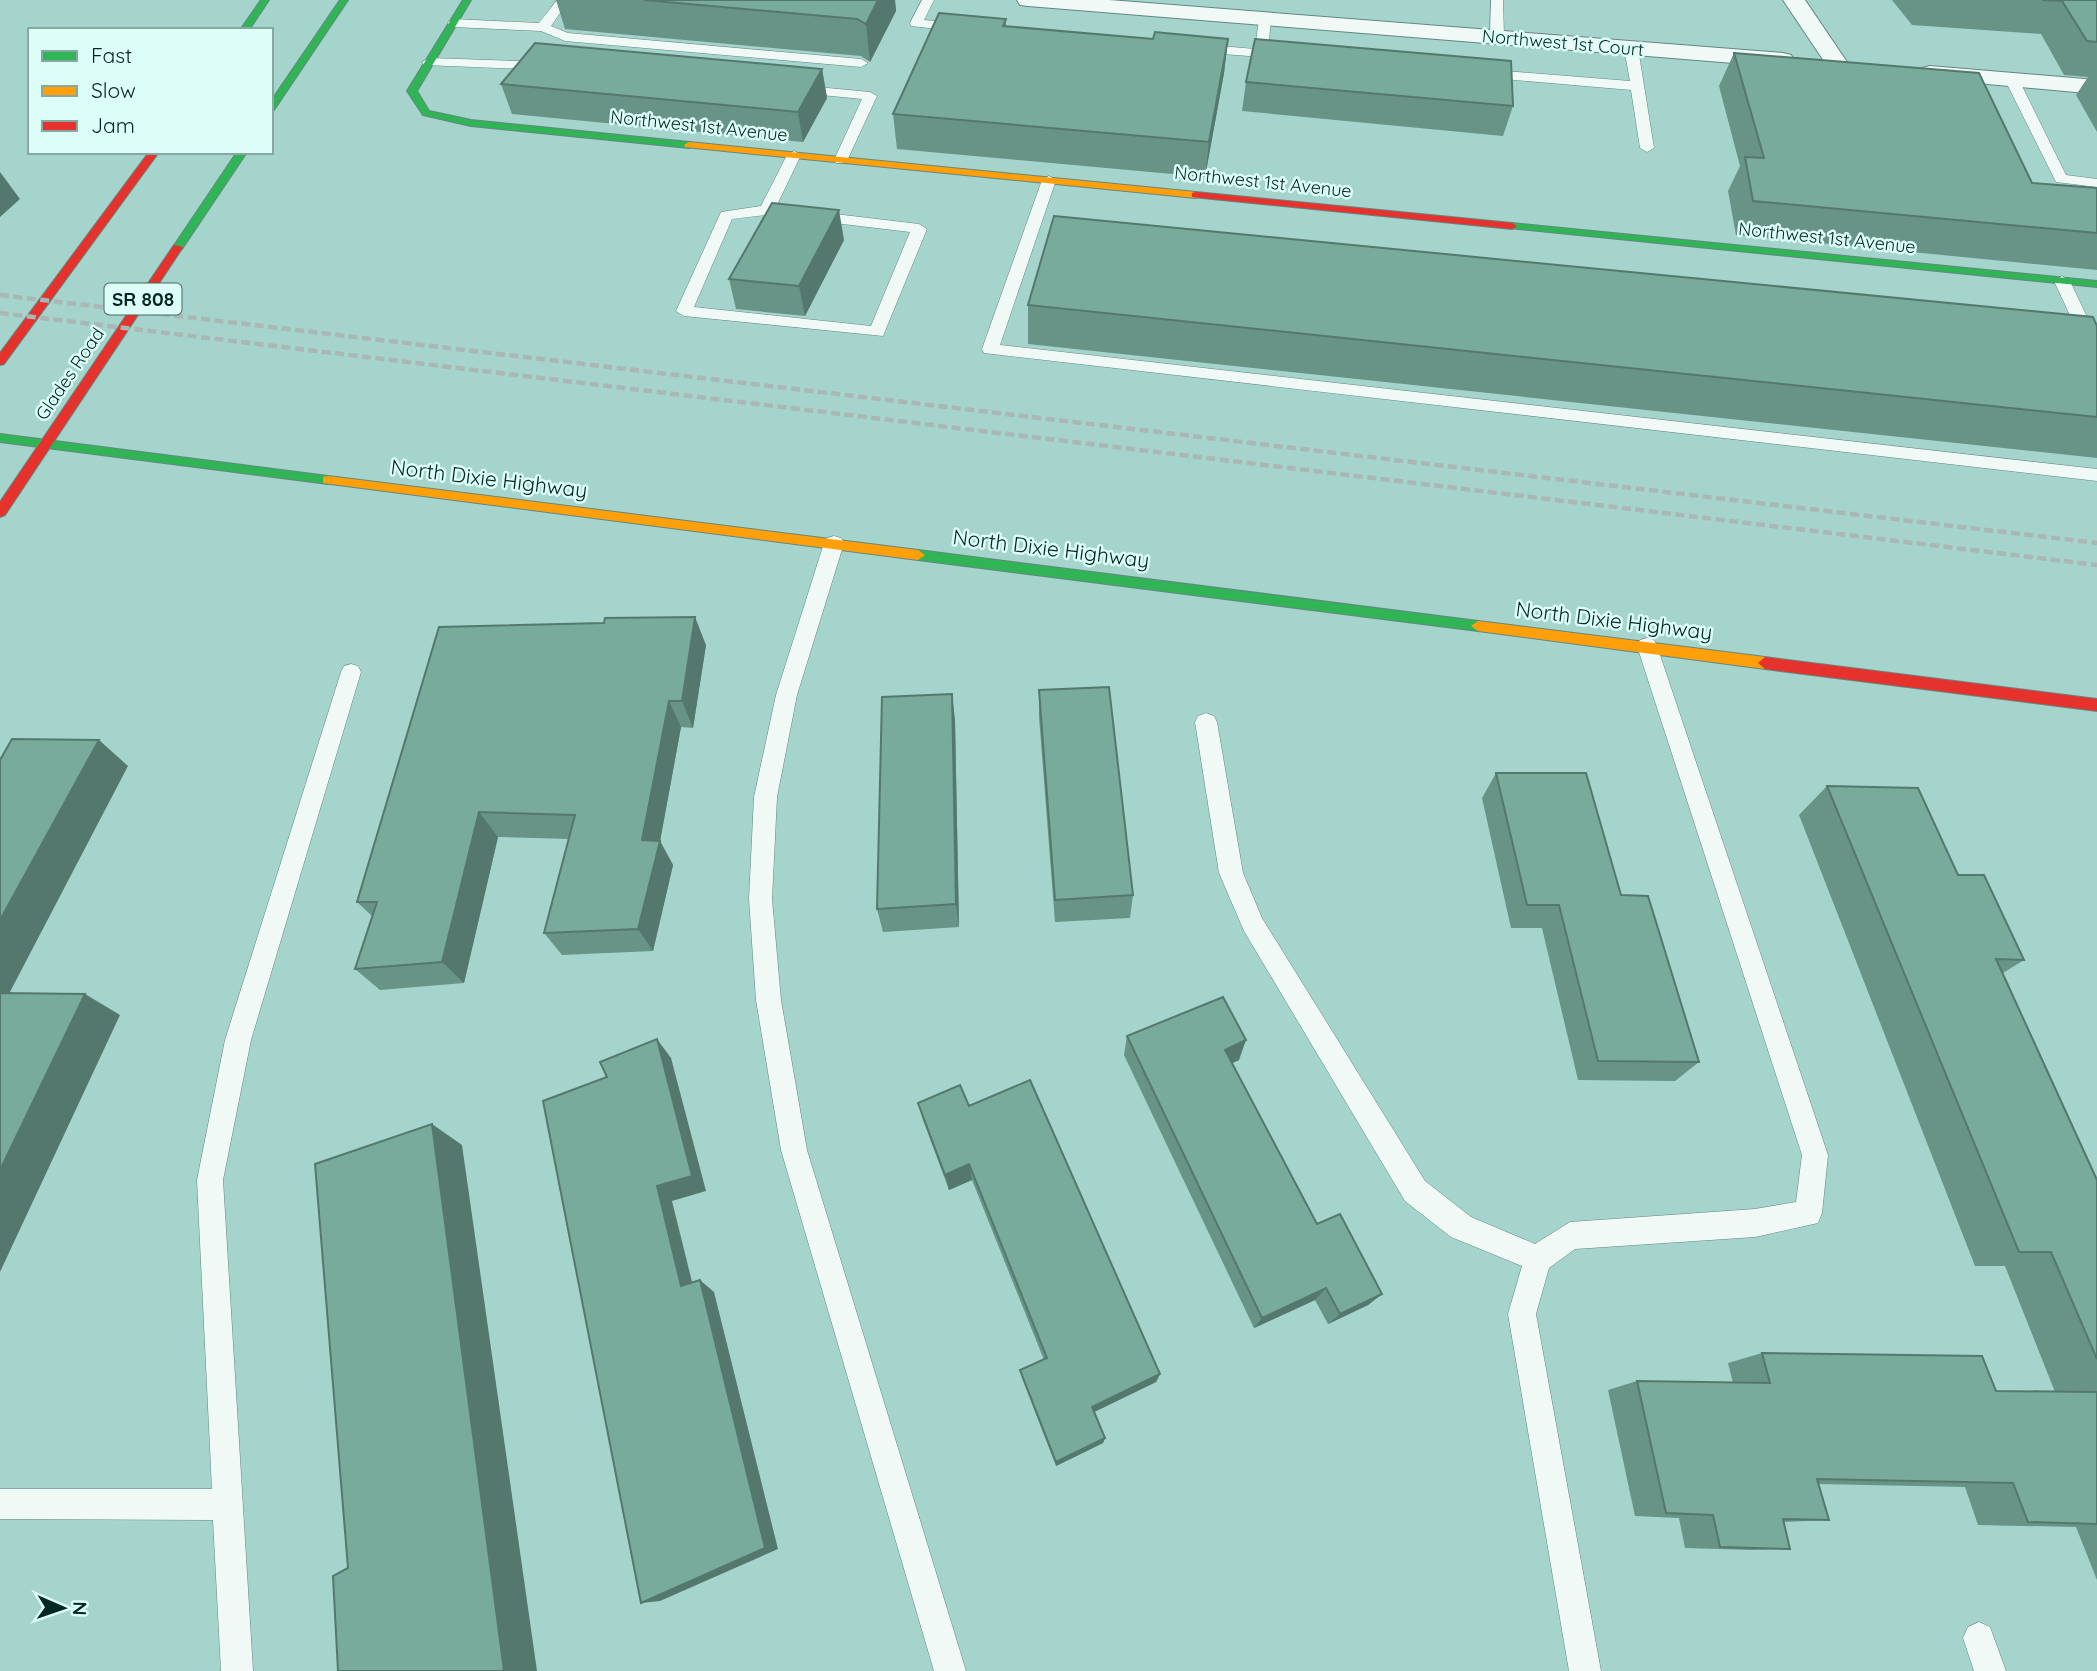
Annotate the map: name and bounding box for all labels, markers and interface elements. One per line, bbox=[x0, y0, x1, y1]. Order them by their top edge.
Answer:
street label: Northwest 1st Court bbox=[1481, 24, 1645, 61]
legend bbox=[28, 28, 273, 154]
text: Fast bbox=[91, 42, 132, 68]
text: Slow bbox=[91, 77, 136, 103]
street label: Northwest 1st Avenue bbox=[609, 105, 789, 146]
text: Jam bbox=[91, 112, 135, 138]
street label: Northwest 1st Avenue bbox=[1173, 161, 1353, 202]
street label: Northwest 1st Avenue bbox=[1737, 217, 1917, 258]
road number: SR 808 bbox=[104, 284, 182, 314]
street label: Glades Road bbox=[30, 323, 109, 424]
street label: North Dixie Highway bbox=[389, 453, 589, 503]
street label: North Dixie Highway bbox=[951, 523, 1151, 573]
street label: North Dixie Highway bbox=[1514, 595, 1714, 645]
north arrow bbox=[28, 1573, 98, 1643]
text: N bbox=[68, 1601, 92, 1616]

